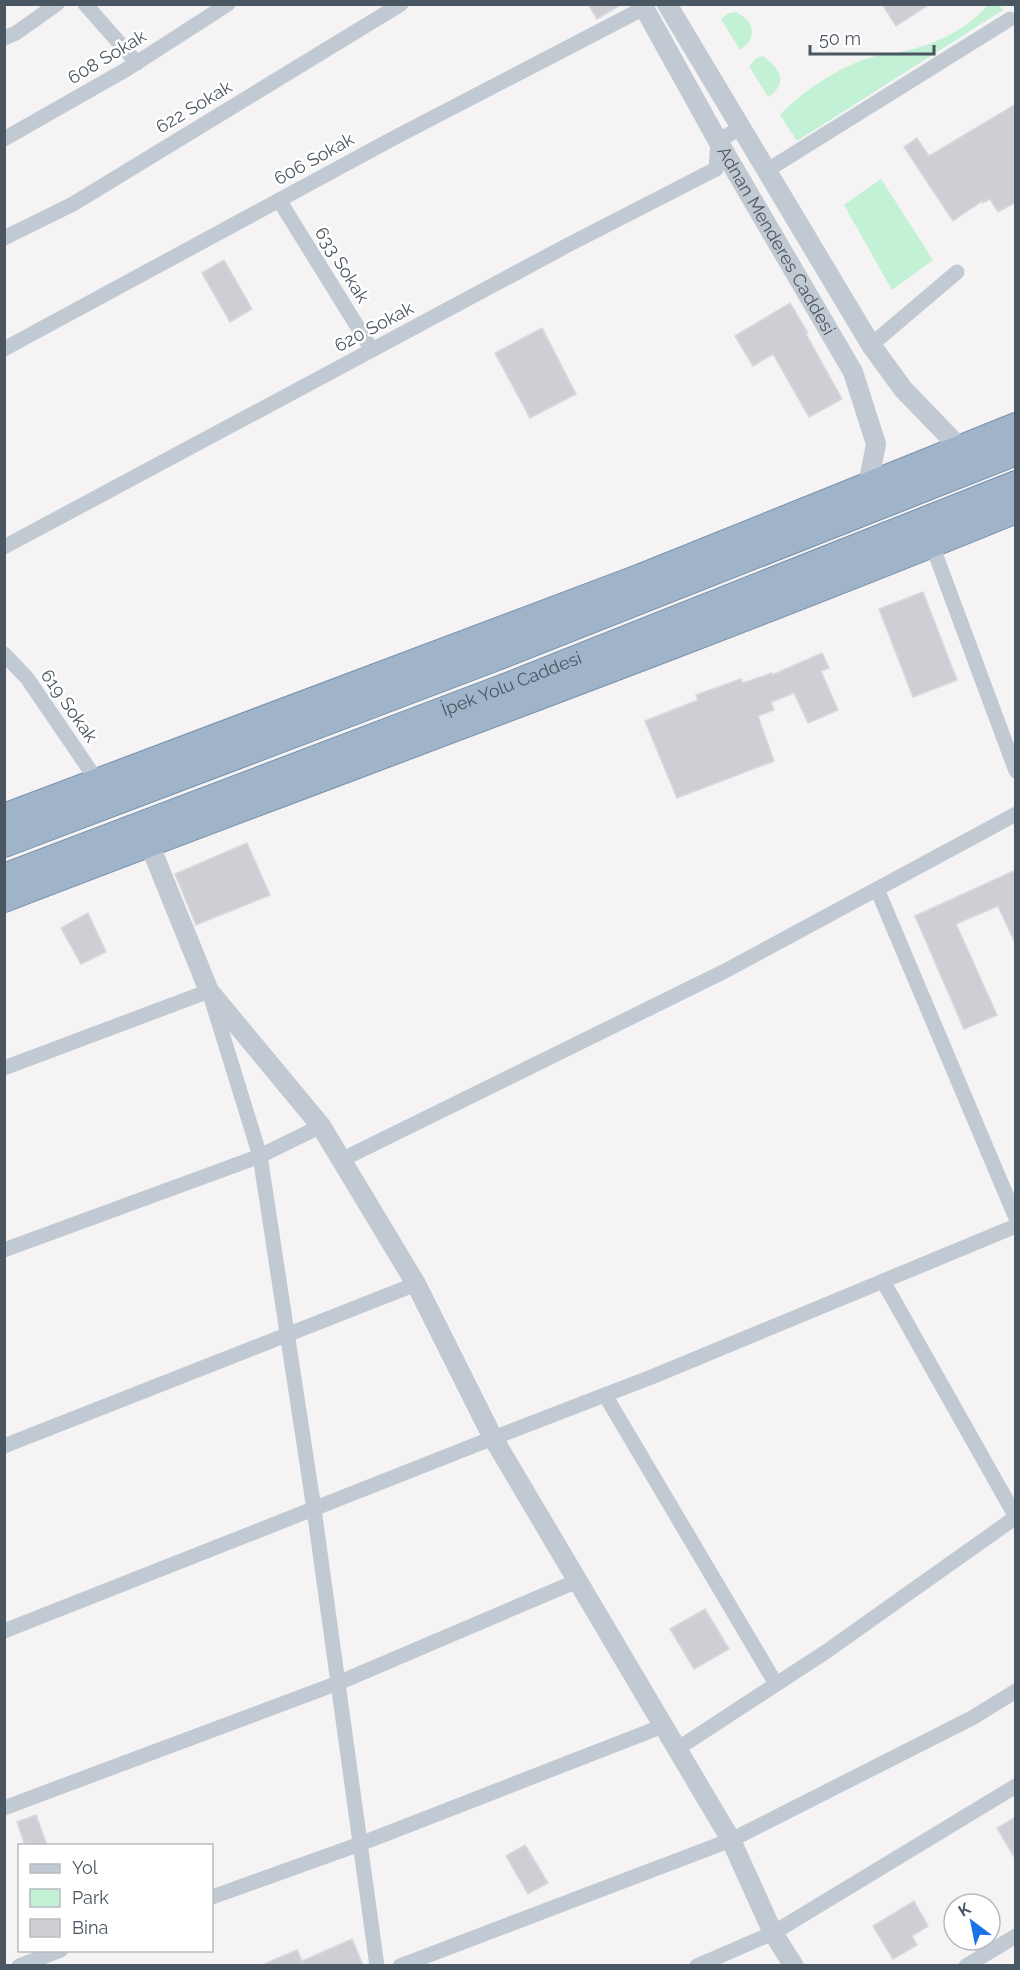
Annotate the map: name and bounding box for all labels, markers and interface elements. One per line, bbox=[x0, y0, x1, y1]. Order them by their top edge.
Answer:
scale bar bbox=[810, 18, 934, 56]
street label: 608 Sokak bbox=[64, 25, 150, 88]
text: 50 m bbox=[819, 28, 861, 49]
street label: 622 Sokak bbox=[152, 76, 236, 137]
street label: 606 Sokak bbox=[270, 128, 358, 189]
street label: Adnan Menderes Caddesi bbox=[713, 142, 840, 338]
street label: 633 Sokak bbox=[311, 223, 374, 307]
street label: 620 Sokak bbox=[331, 297, 417, 356]
street label: İpek Yolu Caddesi bbox=[438, 647, 584, 720]
street label: 619 Sokak bbox=[37, 665, 102, 747]
legend bbox=[18, 1844, 213, 1952]
text: Yol bbox=[72, 1857, 98, 1878]
text: Park bbox=[72, 1887, 109, 1908]
north arrow bbox=[942, 1892, 1002, 1952]
text: K bbox=[955, 1899, 974, 1921]
text: Bina bbox=[72, 1917, 108, 1938]

